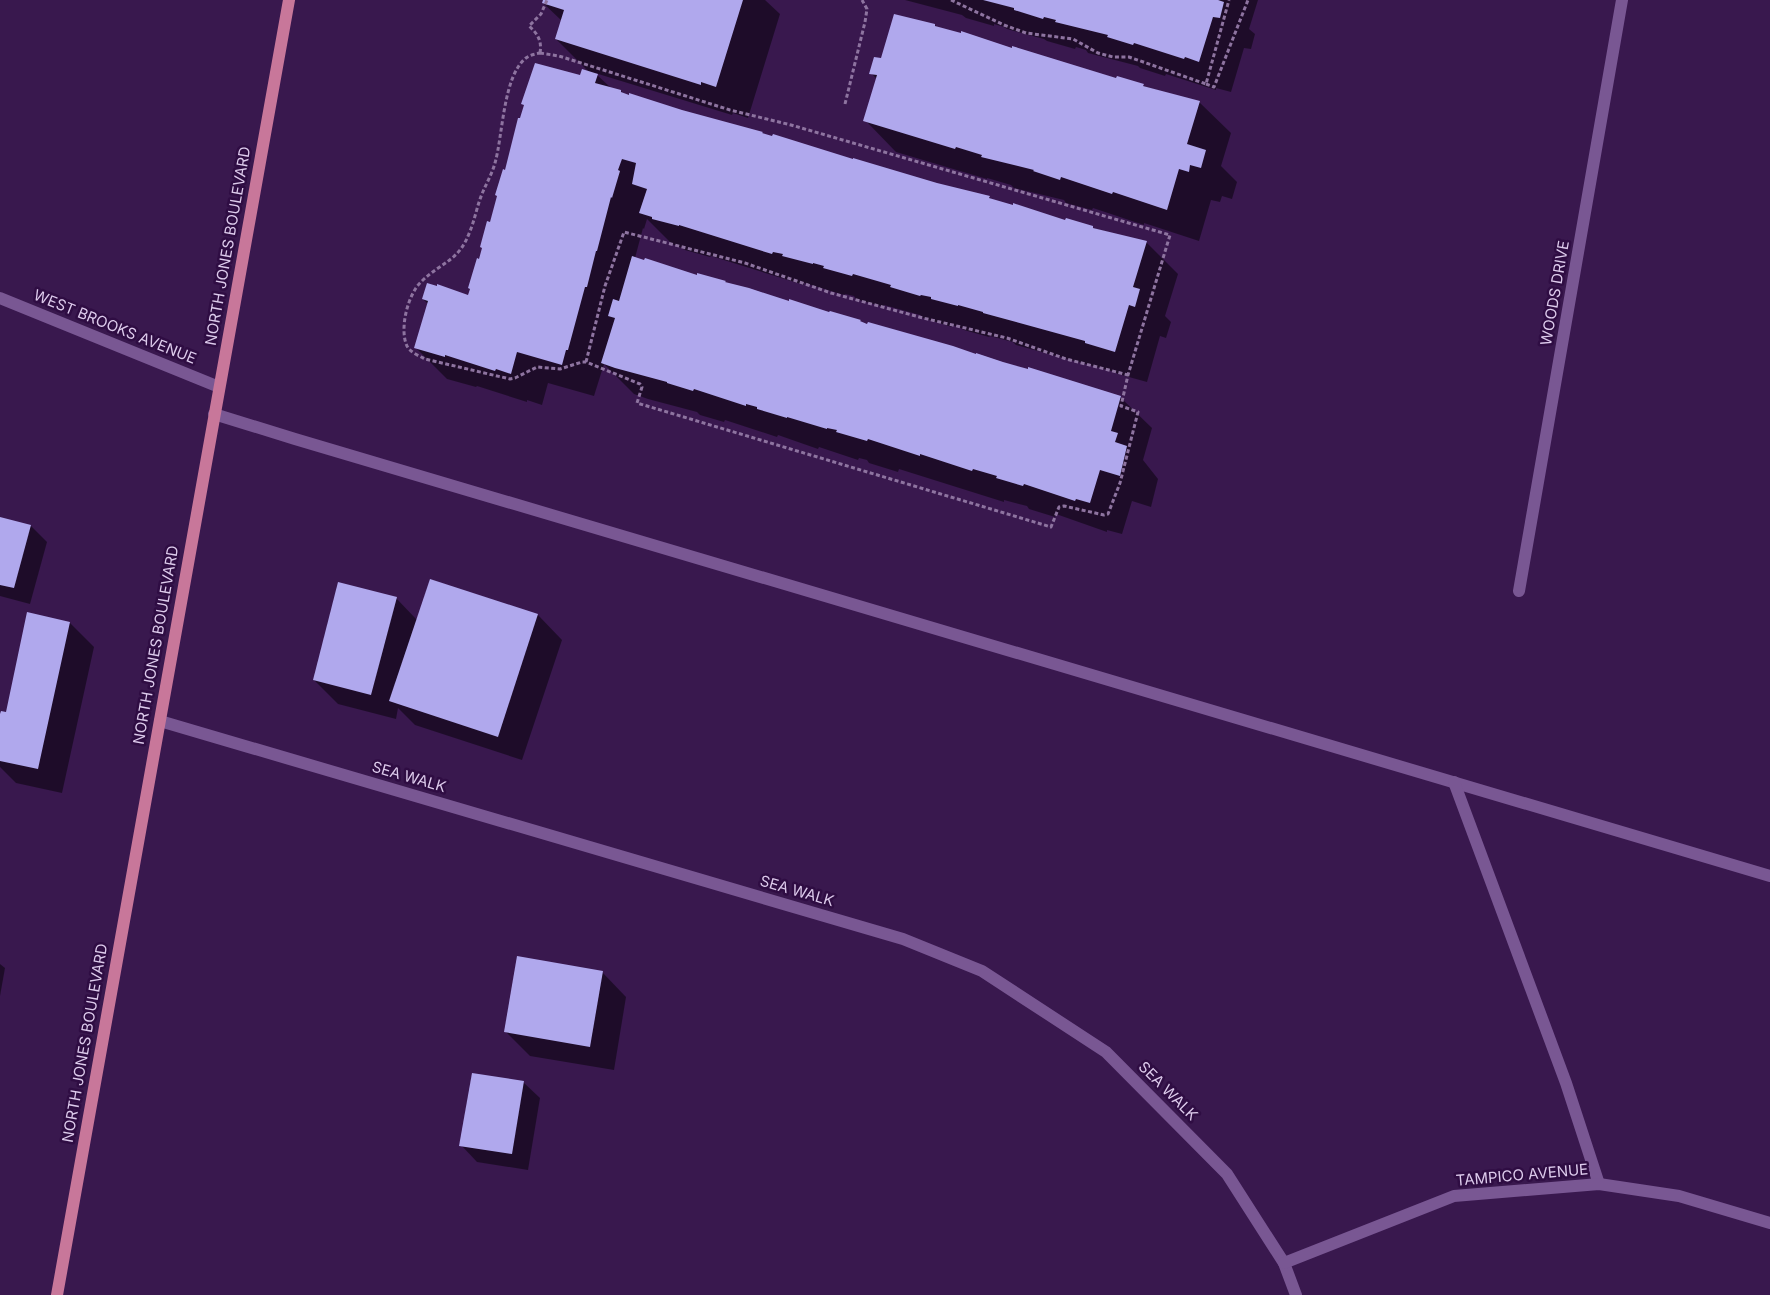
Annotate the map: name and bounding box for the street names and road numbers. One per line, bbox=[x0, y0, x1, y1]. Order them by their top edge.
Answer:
street label: NORTH JONES BOULEVARD bbox=[201, 145, 254, 347]
street label: WOODS DRIVE bbox=[1536, 239, 1573, 347]
street label: WEST BROOKS AVENUE bbox=[31, 285, 199, 368]
street label: NORTH JONES BOULEVARD bbox=[129, 544, 182, 746]
street label: SEA WALK bbox=[370, 757, 448, 796]
street label: SEA WALK bbox=[758, 871, 836, 910]
street label: NORTH JONES BOULEVARD bbox=[58, 942, 111, 1144]
street label: SEA WALK bbox=[1135, 1057, 1202, 1124]
street label: TAMPICO AVENUE bbox=[1455, 1159, 1589, 1190]

